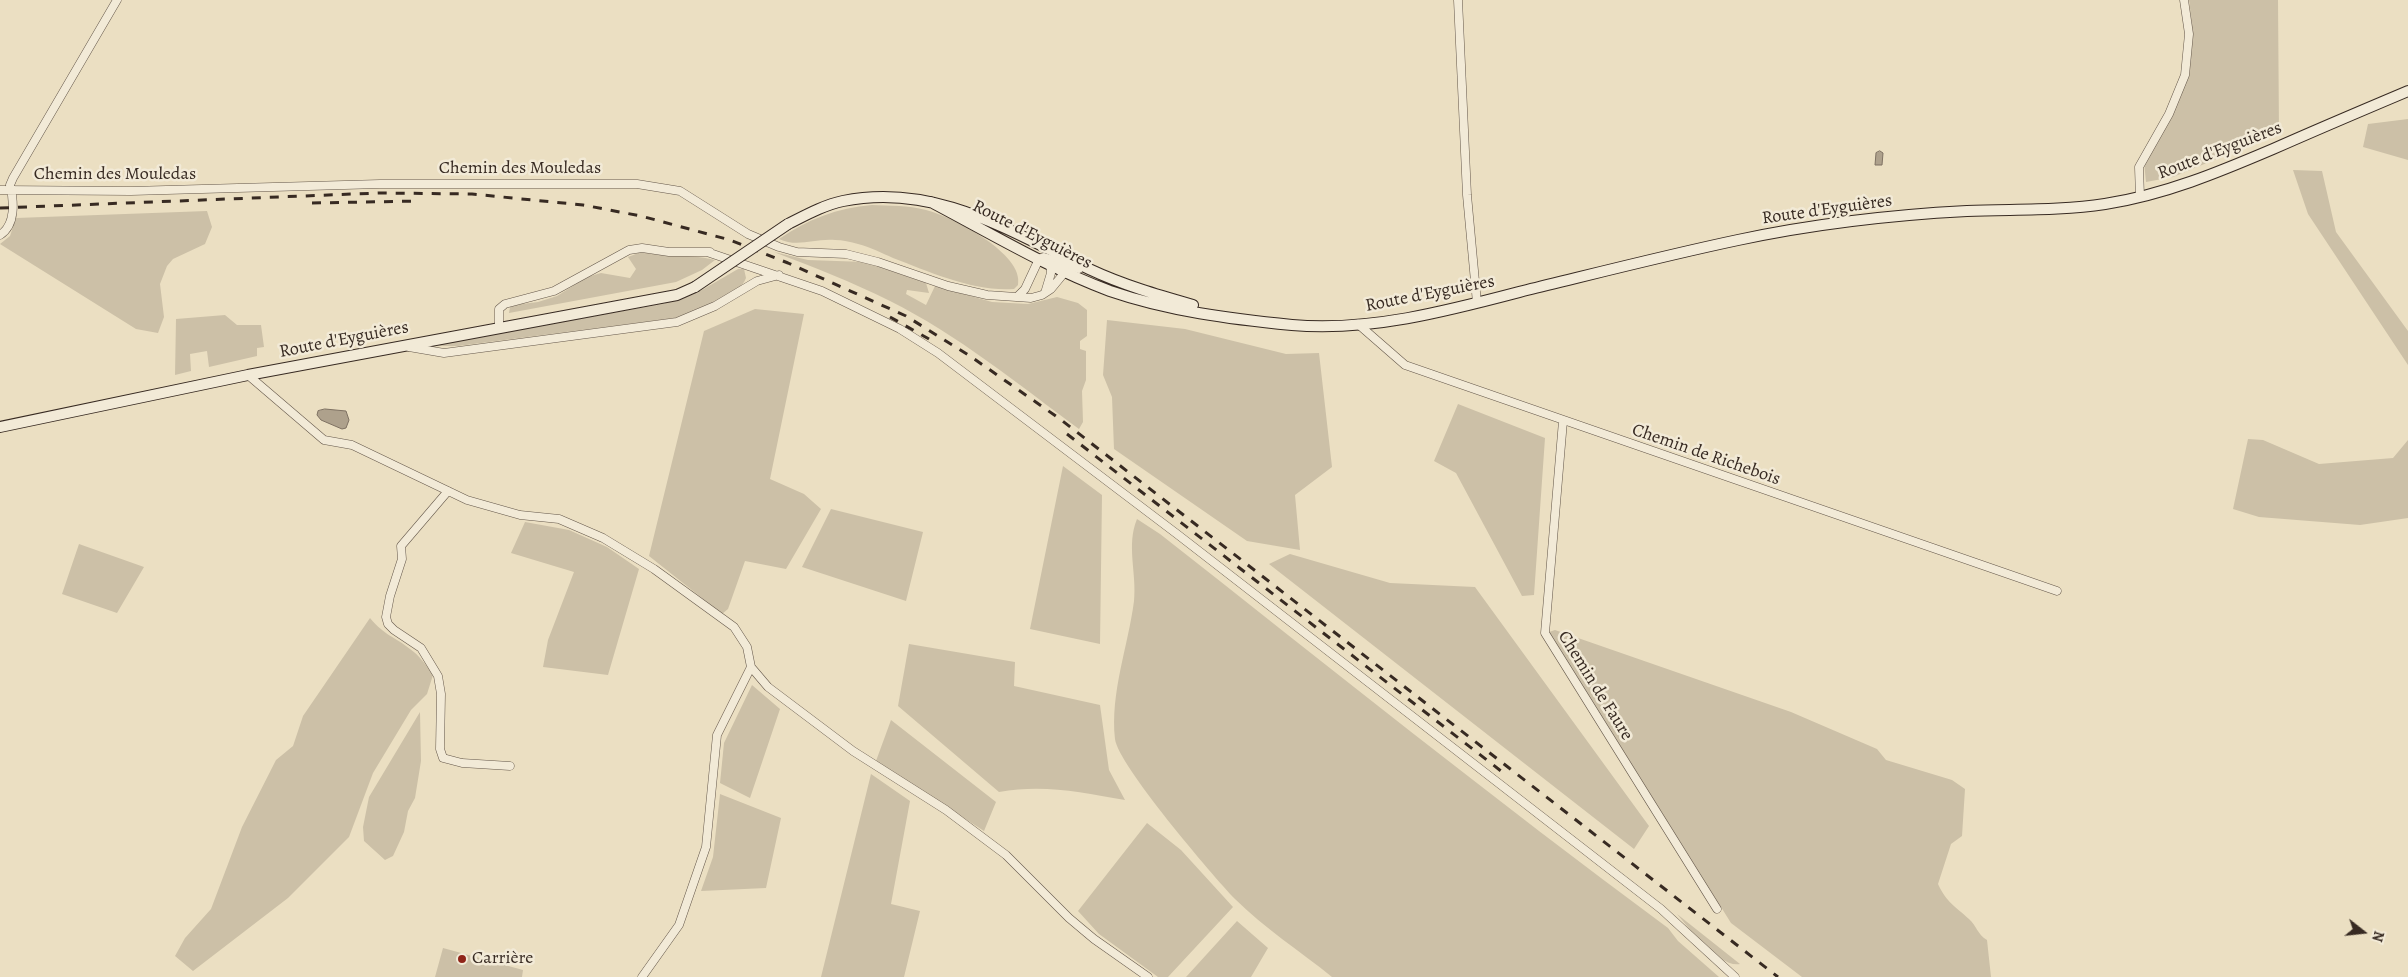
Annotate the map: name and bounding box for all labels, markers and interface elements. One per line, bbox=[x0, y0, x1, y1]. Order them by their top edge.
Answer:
street label: Route d'Eyguières bbox=[2155, 117, 2285, 185]
street label: Chemin des Mouledas bbox=[439, 158, 601, 180]
street label: Chemin des Mouledas bbox=[34, 164, 196, 186]
street label: Route d'Eyguières bbox=[1761, 190, 1893, 230]
street label: Route d'Eyguières bbox=[969, 196, 1095, 274]
street label: Route d'Eyguières bbox=[1364, 271, 1496, 317]
street label: Route d'Eyguières bbox=[278, 317, 410, 363]
street label: Chemin de Richebois bbox=[1629, 420, 1783, 490]
street label: Chemin de Faure bbox=[1553, 627, 1637, 745]
north arrow bbox=[2338, 907, 2388, 957]
text: N bbox=[2367, 929, 2388, 944]
place label: Carrière bbox=[472, 948, 533, 970]
marker: Carrière bbox=[456, 953, 468, 965]

